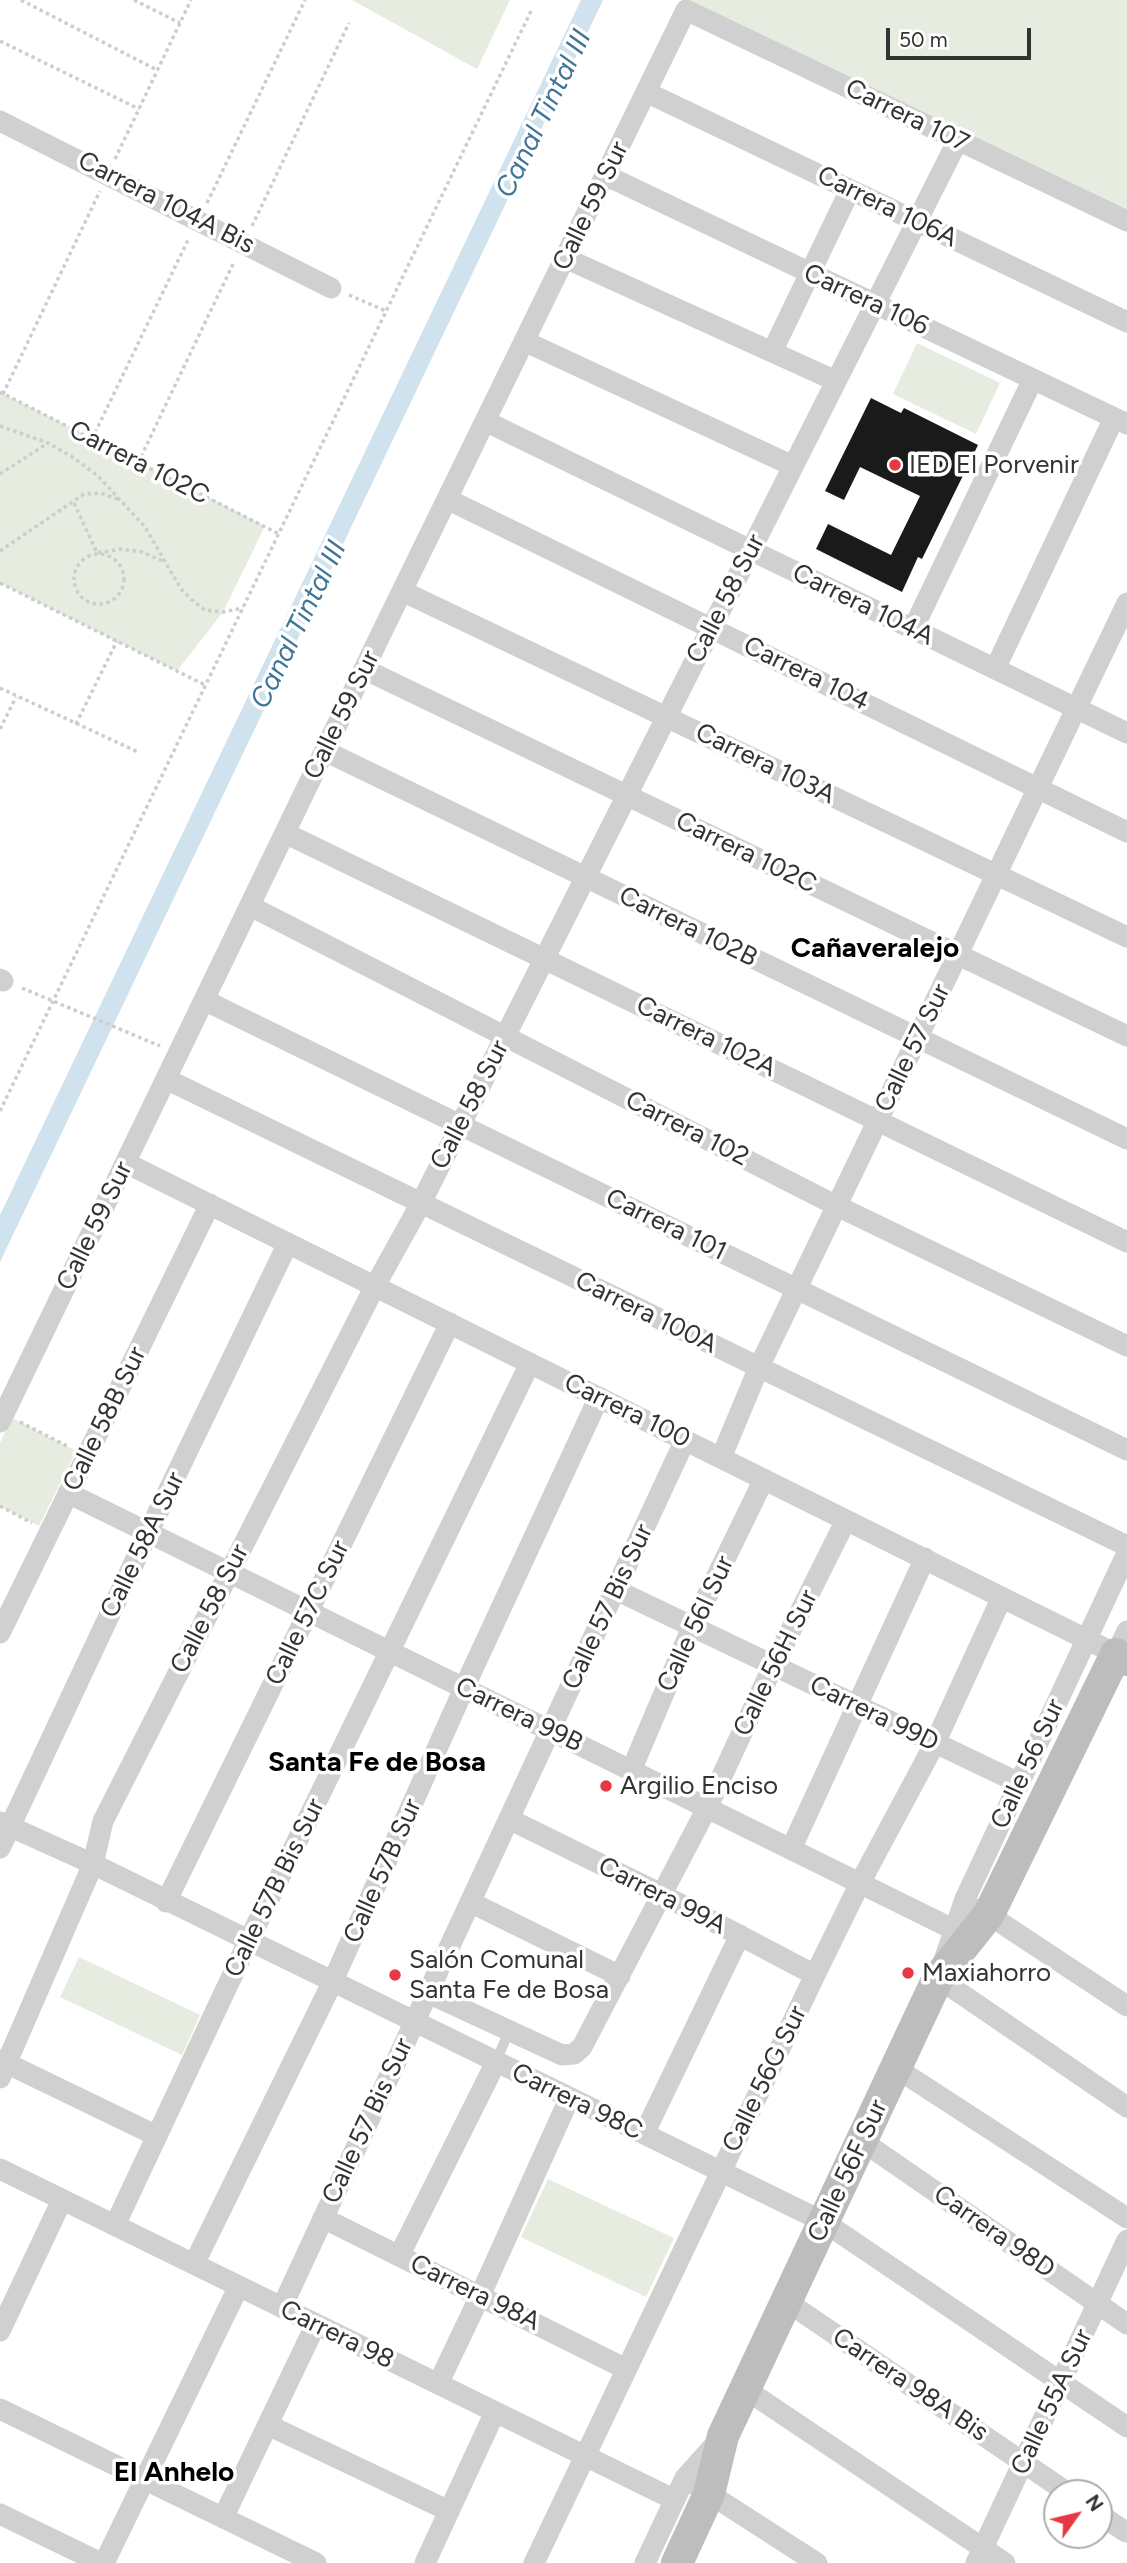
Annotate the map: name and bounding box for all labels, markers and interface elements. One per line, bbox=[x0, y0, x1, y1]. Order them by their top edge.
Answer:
scale bar bbox=[889, 14, 1034, 58]
water label: Canal Tintal III bbox=[489, 25, 599, 203]
text: 50 m bbox=[899, 27, 948, 52]
street label: Carrera 107 bbox=[840, 73, 974, 159]
street label: Calle 59 Sur bbox=[546, 137, 636, 275]
street label: Carrera 104A Bis bbox=[73, 145, 259, 261]
street label: Carrera 106A bbox=[812, 160, 962, 254]
street label: Carrera 106 bbox=[799, 257, 933, 343]
street label: Carrera 102C bbox=[64, 414, 214, 512]
place label: IED El Porvenir bbox=[909, 449, 1079, 481]
marker: IED El Porvenir bbox=[887, 457, 903, 473]
street label: Calle 58 Sur bbox=[680, 529, 772, 669]
water label: Canal Tintal III bbox=[244, 536, 354, 714]
street label: Carrera 104A bbox=[787, 557, 939, 653]
street label: Carrera 104 bbox=[738, 630, 874, 718]
street label: Calle 59 Sur bbox=[297, 646, 387, 784]
street label: Carrera 103A bbox=[690, 717, 840, 811]
street label: Carrera 102C bbox=[670, 805, 822, 901]
street label: Carrera 102B bbox=[614, 880, 762, 974]
district label: Cañaveralejo bbox=[791, 932, 959, 966]
street label: Calle 57 Sur bbox=[869, 979, 957, 1117]
street label: Carrera 102A bbox=[631, 990, 781, 1084]
street label: Calle 58 Sur bbox=[424, 1035, 516, 1175]
street label: Carrera 102 bbox=[620, 1085, 754, 1173]
street label: Calle 59 Sur bbox=[50, 1157, 140, 1295]
street label: Carrera 101 bbox=[601, 1182, 731, 1268]
street label: Carrera 100A bbox=[570, 1265, 722, 1361]
street label: Calle 58B Sur bbox=[57, 1342, 153, 1496]
street label: Carrera 100 bbox=[559, 1367, 695, 1455]
street label: Calle 58A Sur bbox=[94, 1467, 192, 1623]
street label: Calle 57 Bis Sur bbox=[556, 1519, 660, 1695]
street label: Calle 57C Sur bbox=[259, 1535, 357, 1691]
street label: Calle 58 Sur bbox=[164, 1539, 256, 1679]
street label: Calle 56I Sur bbox=[651, 1551, 741, 1697]
street label: Calle 56H Sur bbox=[727, 1585, 825, 1741]
street label: Carrera 99D bbox=[804, 1669, 944, 1759]
street label: Carrera 99B bbox=[450, 1671, 588, 1759]
street label: Calle 56 Sur bbox=[984, 1694, 1072, 1834]
district label: Santa Fe de Bosa bbox=[268, 1746, 486, 1780]
place label: Argilio Enciso bbox=[620, 1770, 778, 1802]
marker: Argilio Enciso bbox=[598, 1778, 614, 1794]
street label: Calle 57B Bis Sur bbox=[218, 1794, 332, 1982]
street label: Calle 57B Sur bbox=[337, 1794, 429, 1948]
street label: Carrera 99A bbox=[593, 1850, 731, 1942]
place label: Salón Comunal Santa Fe de Bosa bbox=[409, 1944, 609, 2006]
place label: Maxiahorro bbox=[922, 1957, 1051, 1989]
marker: Maxiahorro bbox=[900, 1965, 916, 1981]
marker: Salón Comunal Santa Fe de Bosa bbox=[387, 1967, 403, 1983]
street label: Calle 56G Sur bbox=[716, 2001, 814, 2157]
street label: Calle 57 Bis Sur bbox=[316, 2033, 420, 2209]
street label: Carrera 98C bbox=[506, 2057, 648, 2147]
street label: Calle 56F Sur bbox=[801, 2095, 895, 2247]
street label: Carrera 98D bbox=[927, 2179, 1061, 2285]
street label: Carrera 98A bbox=[405, 2248, 545, 2338]
street label: Carrera 98 bbox=[275, 2294, 399, 2376]
street label: Carrera 98A Bis bbox=[826, 2321, 994, 2449]
street label: Calle 55A Sur bbox=[1005, 2324, 1099, 2480]
district label: El Anhelo bbox=[114, 2456, 234, 2490]
north arrow bbox=[1043, 2479, 1113, 2549]
text: N bbox=[1081, 2491, 1108, 2516]

